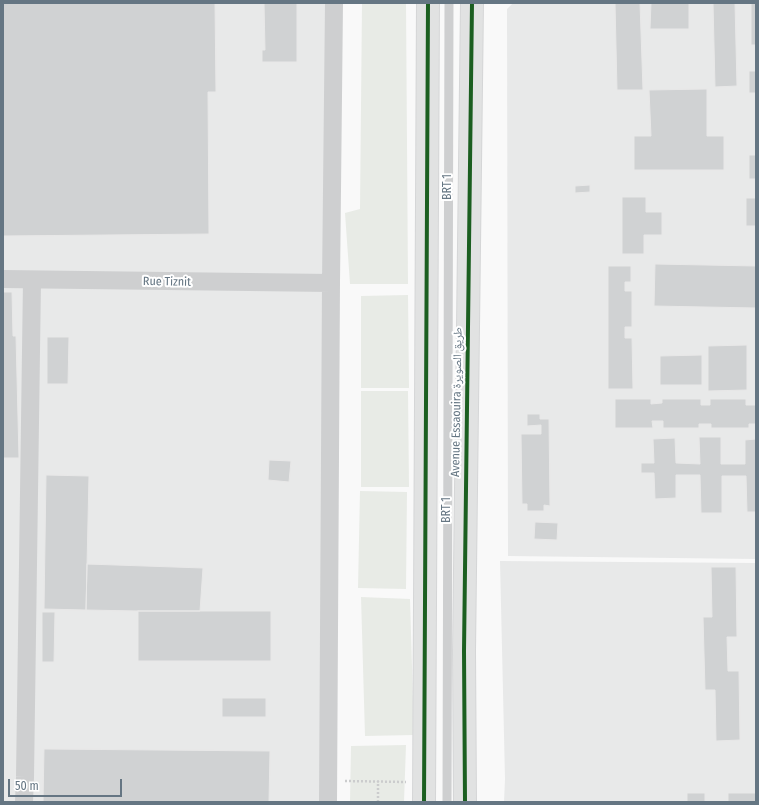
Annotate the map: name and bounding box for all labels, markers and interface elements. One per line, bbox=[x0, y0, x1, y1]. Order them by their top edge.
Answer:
street label: BRT 1 bbox=[441, 174, 455, 200]
street label: Rue Tiznit bbox=[143, 274, 191, 290]
street label: Avenue Essaouira طريق الصويرة bbox=[448, 327, 466, 477]
street label: BRT 1 bbox=[440, 497, 454, 523]
scale bar bbox=[10, 771, 124, 797]
text: 50 m bbox=[15, 779, 39, 793]

